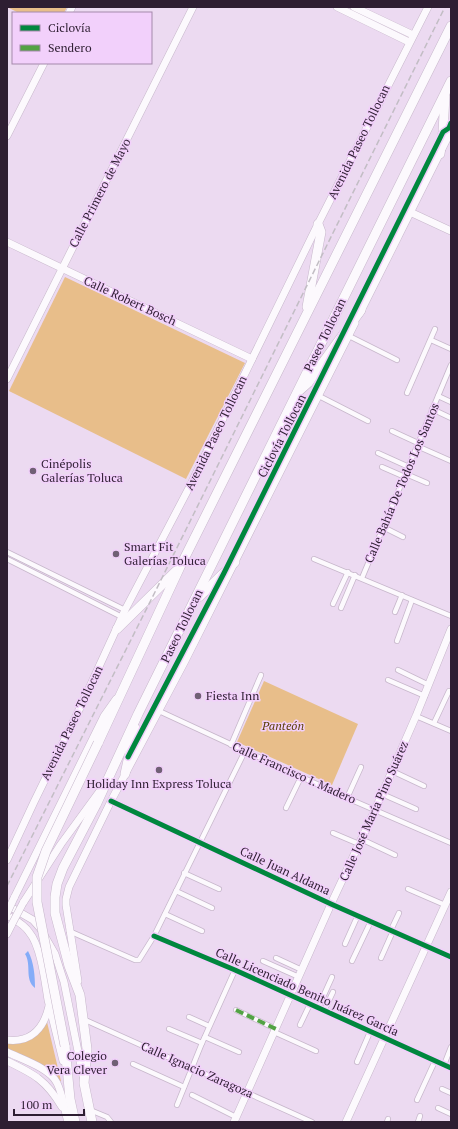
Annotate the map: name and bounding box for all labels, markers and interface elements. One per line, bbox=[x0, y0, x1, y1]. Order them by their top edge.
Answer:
legend bbox=[12, 12, 152, 64]
text: Ciclovía bbox=[48, 20, 91, 35]
text: Sendero bbox=[48, 40, 92, 55]
street label: Avenida Paseo Tollocan bbox=[324, 82, 393, 201]
street label: Calle Primero de Mayo bbox=[66, 135, 134, 250]
street label: Calle Robert Bosch bbox=[82, 273, 179, 329]
street label: Paseo Tollocan bbox=[300, 296, 349, 374]
street label: Avenida Paseo Tollocan bbox=[181, 373, 250, 492]
street label: Ciclovía Tollocan bbox=[254, 392, 309, 480]
street label: Calle Bahía De Todos Los Santos bbox=[361, 401, 442, 565]
place label: Cinépolis Galerías Toluca bbox=[41, 456, 123, 485]
marker: Cinépolis Galerías Toluca bbox=[28, 466, 38, 476]
place label: Smart Fit Galerías Toluca bbox=[124, 539, 206, 568]
marker: Smart Fit Galerías Toluca bbox=[111, 549, 121, 559]
street label: Paseo Tollocan bbox=[157, 587, 206, 665]
street label: Avenida Paseo Tollocan bbox=[37, 663, 106, 782]
place label: Fiesta Inn bbox=[206, 688, 259, 703]
marker: Fiesta Inn bbox=[193, 691, 203, 701]
park label: Panteón bbox=[261, 718, 304, 733]
street label: Calle Francisco I. Madero bbox=[230, 738, 359, 807]
street label: Calle José María Pino Suárez bbox=[336, 738, 411, 883]
marker: Holiday Inn Express Toluca bbox=[154, 765, 164, 775]
place label: Holiday Inn Express Toluca bbox=[86, 776, 232, 791]
street label: Calle Juan Aldama bbox=[238, 843, 333, 898]
street label: Calle Licenciado Benito Juárez García bbox=[213, 944, 401, 1039]
street label: Calle Ignacio Zaragoza bbox=[139, 1038, 256, 1101]
place label: Colegio Vera Clever bbox=[47, 1048, 107, 1077]
marker: Colegio Vera Clever bbox=[110, 1058, 120, 1068]
scale bar bbox=[14, 1091, 84, 1117]
text: 100 m bbox=[20, 1097, 53, 1112]

